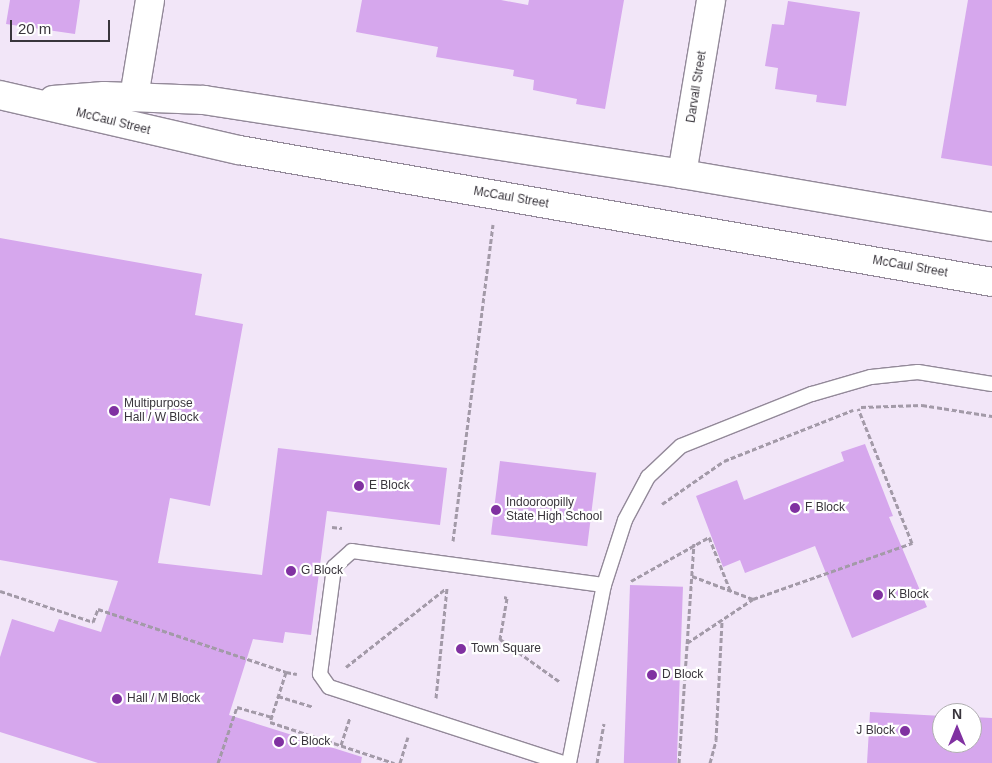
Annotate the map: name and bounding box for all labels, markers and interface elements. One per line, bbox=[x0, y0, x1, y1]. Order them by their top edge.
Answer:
scale bar bbox=[12, 10, 112, 42]
text: 20 m bbox=[18, 20, 51, 37]
street label: Darvall Street bbox=[684, 50, 710, 124]
street label: McCaul Street bbox=[74, 106, 152, 138]
street label: McCaul Street bbox=[472, 184, 550, 212]
street label: McCaul Street bbox=[871, 253, 949, 281]
place label: Multipurpose Hall / W Block bbox=[124, 397, 199, 425]
marker: Multipurpose Hall / W Block bbox=[108, 405, 120, 417]
place label: E Block bbox=[369, 479, 410, 493]
marker: E Block bbox=[353, 480, 365, 492]
place label: Indooroopilly State High School bbox=[506, 496, 602, 524]
place label: F Block bbox=[805, 501, 845, 515]
marker: F Block bbox=[789, 502, 801, 514]
marker: Indooroopilly State High School bbox=[490, 504, 502, 516]
place label: G Block bbox=[301, 564, 343, 578]
marker: G Block bbox=[285, 565, 297, 577]
place label: K Block bbox=[888, 588, 929, 602]
marker: K Block bbox=[872, 589, 884, 601]
place label: Town Square bbox=[471, 642, 541, 656]
marker: Town Square bbox=[455, 643, 467, 655]
place label: D Block bbox=[662, 668, 703, 682]
marker: D Block bbox=[646, 669, 658, 681]
place label: Hall / M Block bbox=[127, 692, 200, 706]
marker: Hall / M Block bbox=[111, 693, 123, 705]
north arrow bbox=[932, 703, 982, 753]
text: N bbox=[952, 706, 962, 722]
place label: J Block bbox=[856, 724, 895, 738]
marker: J Block bbox=[899, 725, 911, 737]
place label: C Block bbox=[289, 735, 330, 749]
marker: C Block bbox=[273, 736, 285, 748]

